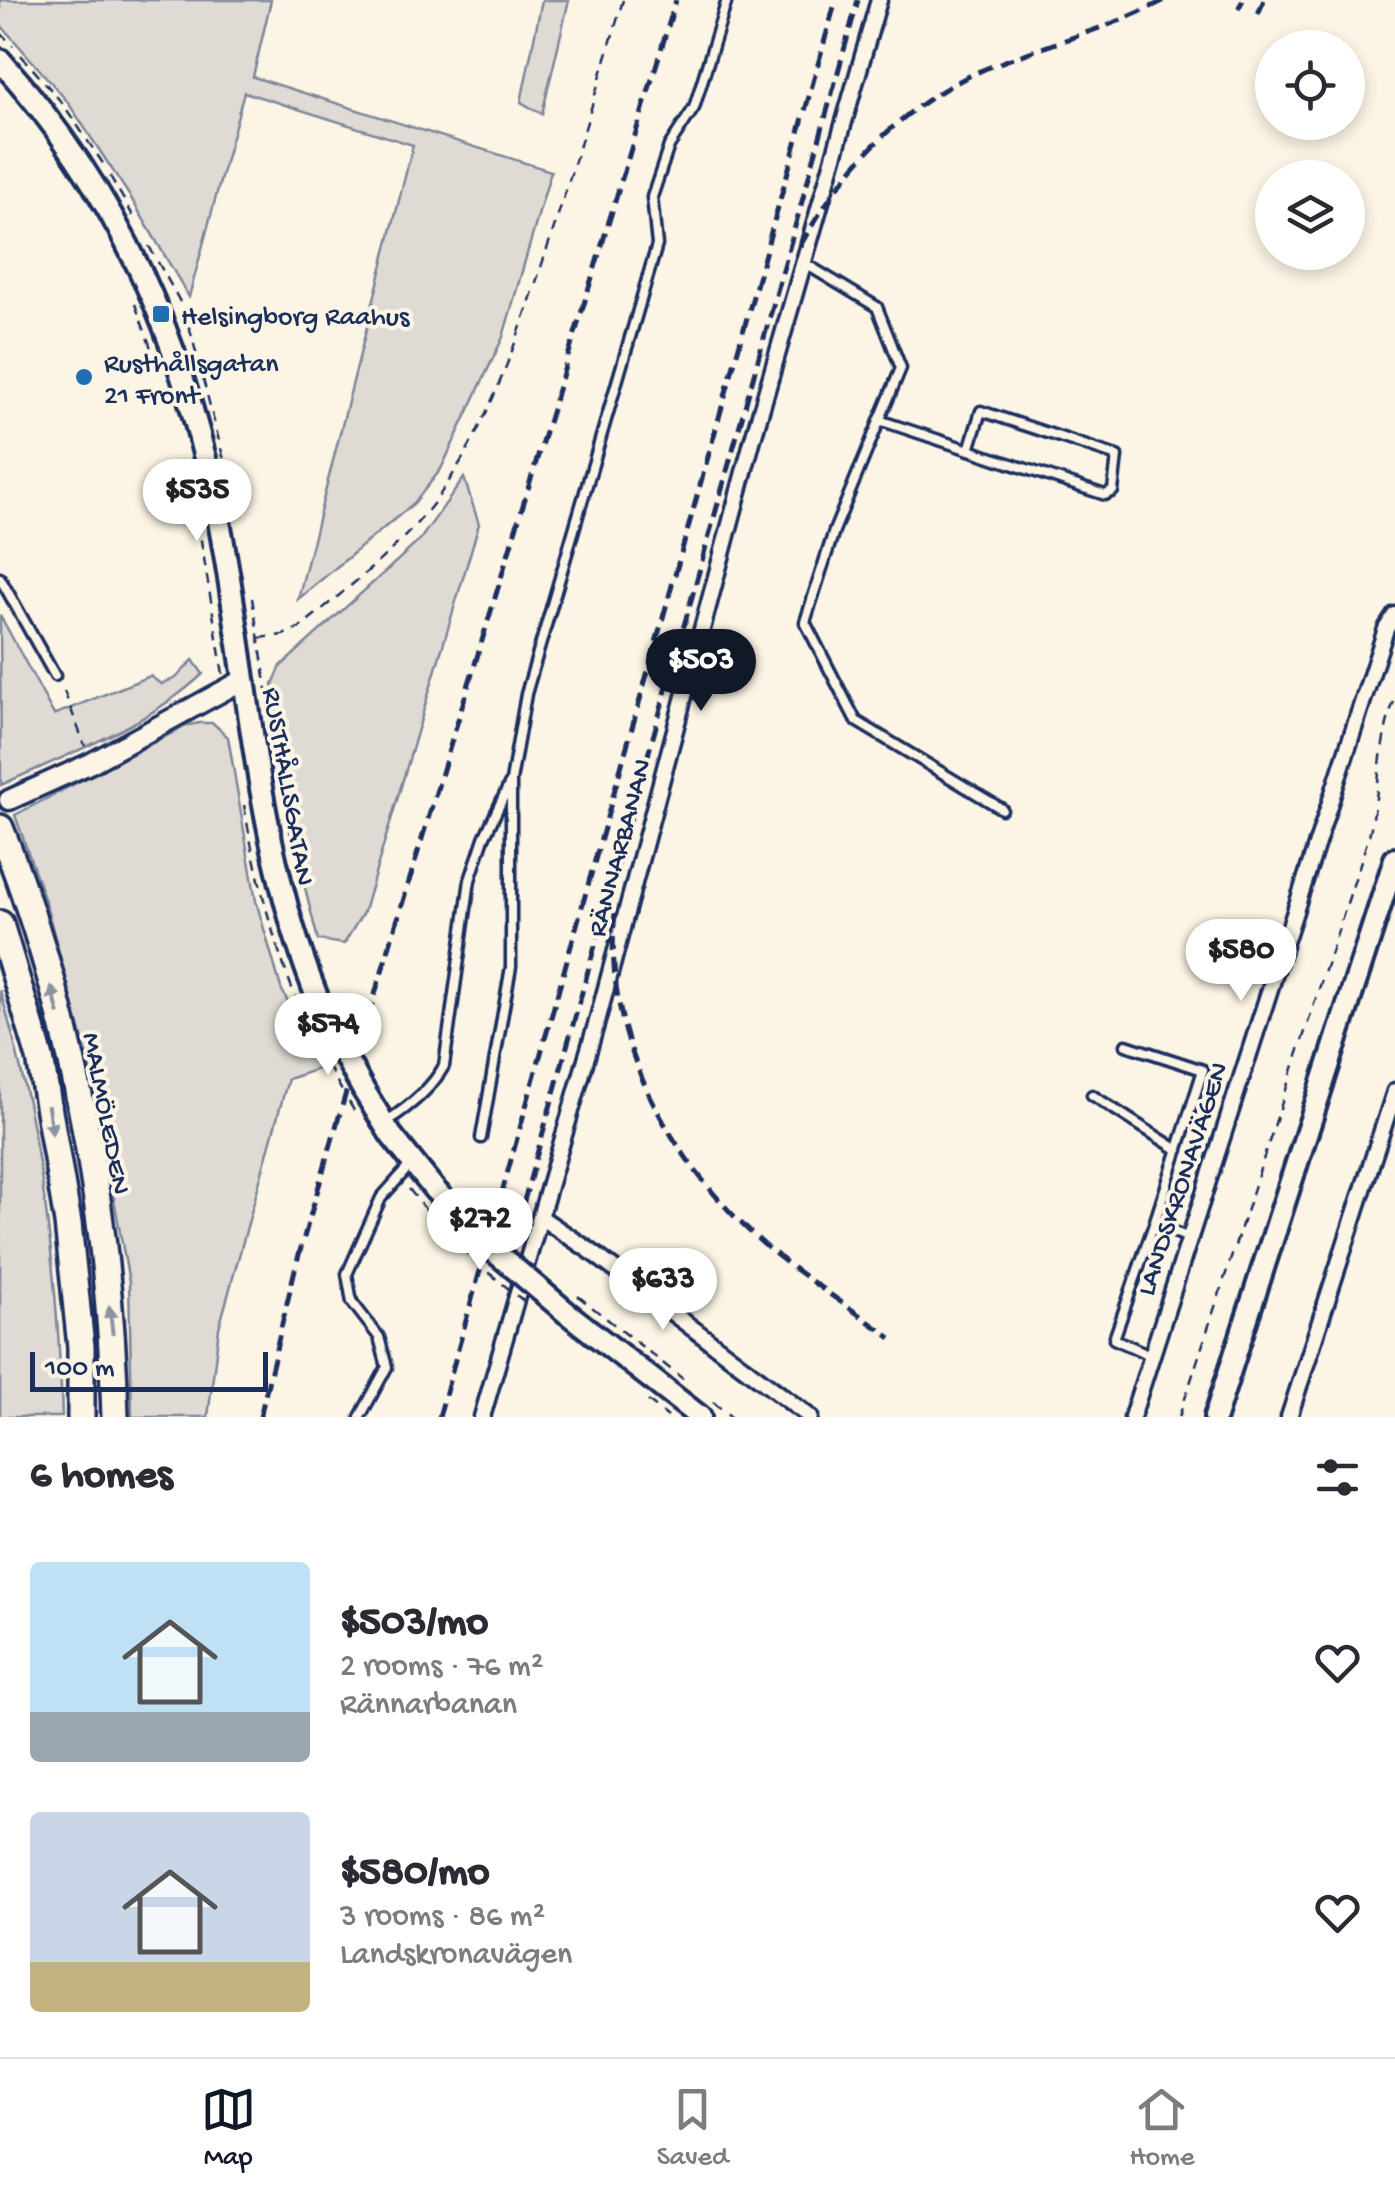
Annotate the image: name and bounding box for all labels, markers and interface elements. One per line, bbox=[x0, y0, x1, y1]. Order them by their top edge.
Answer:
map controls bbox=[1255, 30, 1365, 270]
button: locate bbox=[1255, 30, 1365, 140]
button: layers bbox=[1255, 160, 1365, 270]
place label: Helsingborg Raahus bbox=[181, 302, 410, 335]
marker: Helsingborg Raahus bbox=[150, 303, 172, 325]
place label: Rusthållsgatan 21 Front bbox=[104, 349, 279, 414]
marker: Rusthållsgatan 21 Front bbox=[73, 366, 95, 388]
pin: $535 bbox=[138, 459, 256, 544]
text: $535 bbox=[165, 472, 229, 510]
pin: $503 bbox=[642, 629, 760, 714]
text: $503 bbox=[668, 642, 734, 680]
street label: RUSTHÅLLSGATAN bbox=[253, 685, 321, 888]
street label: RÄNNARBANAN bbox=[582, 756, 661, 941]
pin: $580 bbox=[1182, 919, 1300, 1004]
text: $580 bbox=[1208, 932, 1274, 970]
one-way arrow bbox=[46, 984, 62, 1015]
pin: $574 bbox=[269, 993, 387, 1078]
text: $574 bbox=[297, 1006, 359, 1044]
street label: MALMÖLEDEN bbox=[73, 1030, 136, 1198]
street label: LANDSKRONAVÄGEN bbox=[1131, 1058, 1238, 1300]
one-way arrow bbox=[43, 1104, 59, 1136]
pin: $272 bbox=[421, 1188, 539, 1273]
text: $272 bbox=[449, 1201, 511, 1239]
pin: $633 bbox=[604, 1248, 722, 1333]
text: $633 bbox=[631, 1261, 695, 1299]
one-way arrow bbox=[103, 1303, 119, 1335]
scale bar bbox=[30, 1347, 268, 1392]
text: 100 m bbox=[45, 1353, 115, 1386]
icon: filters bbox=[1310, 1450, 1365, 1505]
text: 6 homes bbox=[30, 1453, 173, 1502]
text: $503/mo bbox=[340, 1600, 488, 1649]
icon: home bbox=[110, 1602, 230, 1722]
icon: heart bbox=[1310, 1635, 1365, 1690]
text: 2 rooms · 76 m² bbox=[340, 1649, 543, 1687]
text: Rännarbanan bbox=[340, 1687, 517, 1725]
text: $580/mo bbox=[340, 1850, 490, 1899]
icon: home bbox=[110, 1852, 230, 1972]
icon: heart bbox=[1310, 1885, 1365, 1940]
text: 3 rooms · 86 m² bbox=[340, 1899, 545, 1937]
text: Landskronavägen bbox=[340, 1937, 572, 1975]
tab: Map bbox=[201, 2082, 256, 2175]
tab: Saved bbox=[657, 2082, 728, 2175]
tab: Home bbox=[1130, 2082, 1194, 2175]

